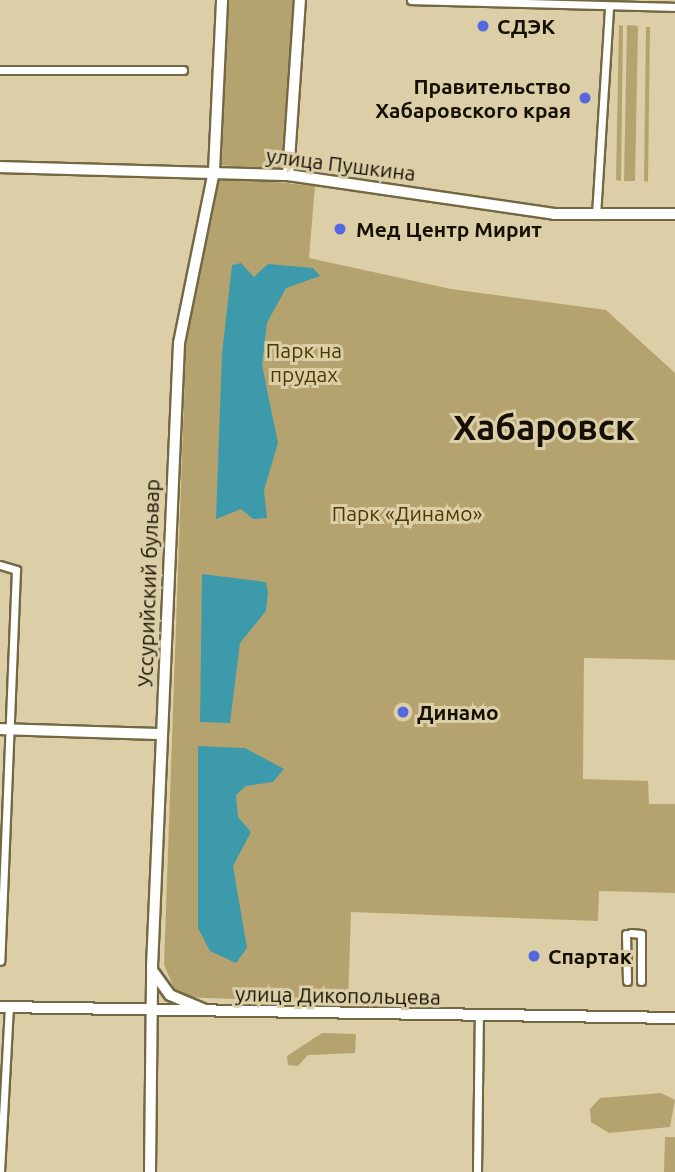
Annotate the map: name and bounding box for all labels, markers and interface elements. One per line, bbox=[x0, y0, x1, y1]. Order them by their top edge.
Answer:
place label: СДЭК bbox=[497, 13, 555, 39]
marker: СДЭК bbox=[475, 18, 491, 34]
place label: Правительство Хабаровского края bbox=[375, 73, 571, 123]
marker: Правительство Хабаровского края bbox=[577, 90, 593, 106]
street label: улица Пушкина bbox=[265, 142, 417, 186]
place label: Мед Центр Мирит bbox=[356, 216, 542, 242]
marker: Мед Центр Мирит bbox=[330, 219, 350, 239]
park label: Парк на прудах bbox=[266, 337, 342, 387]
district label: Хабаровск bbox=[453, 406, 635, 448]
street label: Уссурийский бульвар bbox=[132, 478, 164, 688]
park label: Парк «Динамо» bbox=[332, 500, 482, 526]
place label: Динамо bbox=[417, 699, 499, 725]
marker: Динамо bbox=[395, 704, 411, 720]
place label: Спартак bbox=[548, 943, 632, 969]
marker: Спартак bbox=[526, 948, 542, 964]
street label: улица Дикопольцева bbox=[235, 981, 441, 1009]

